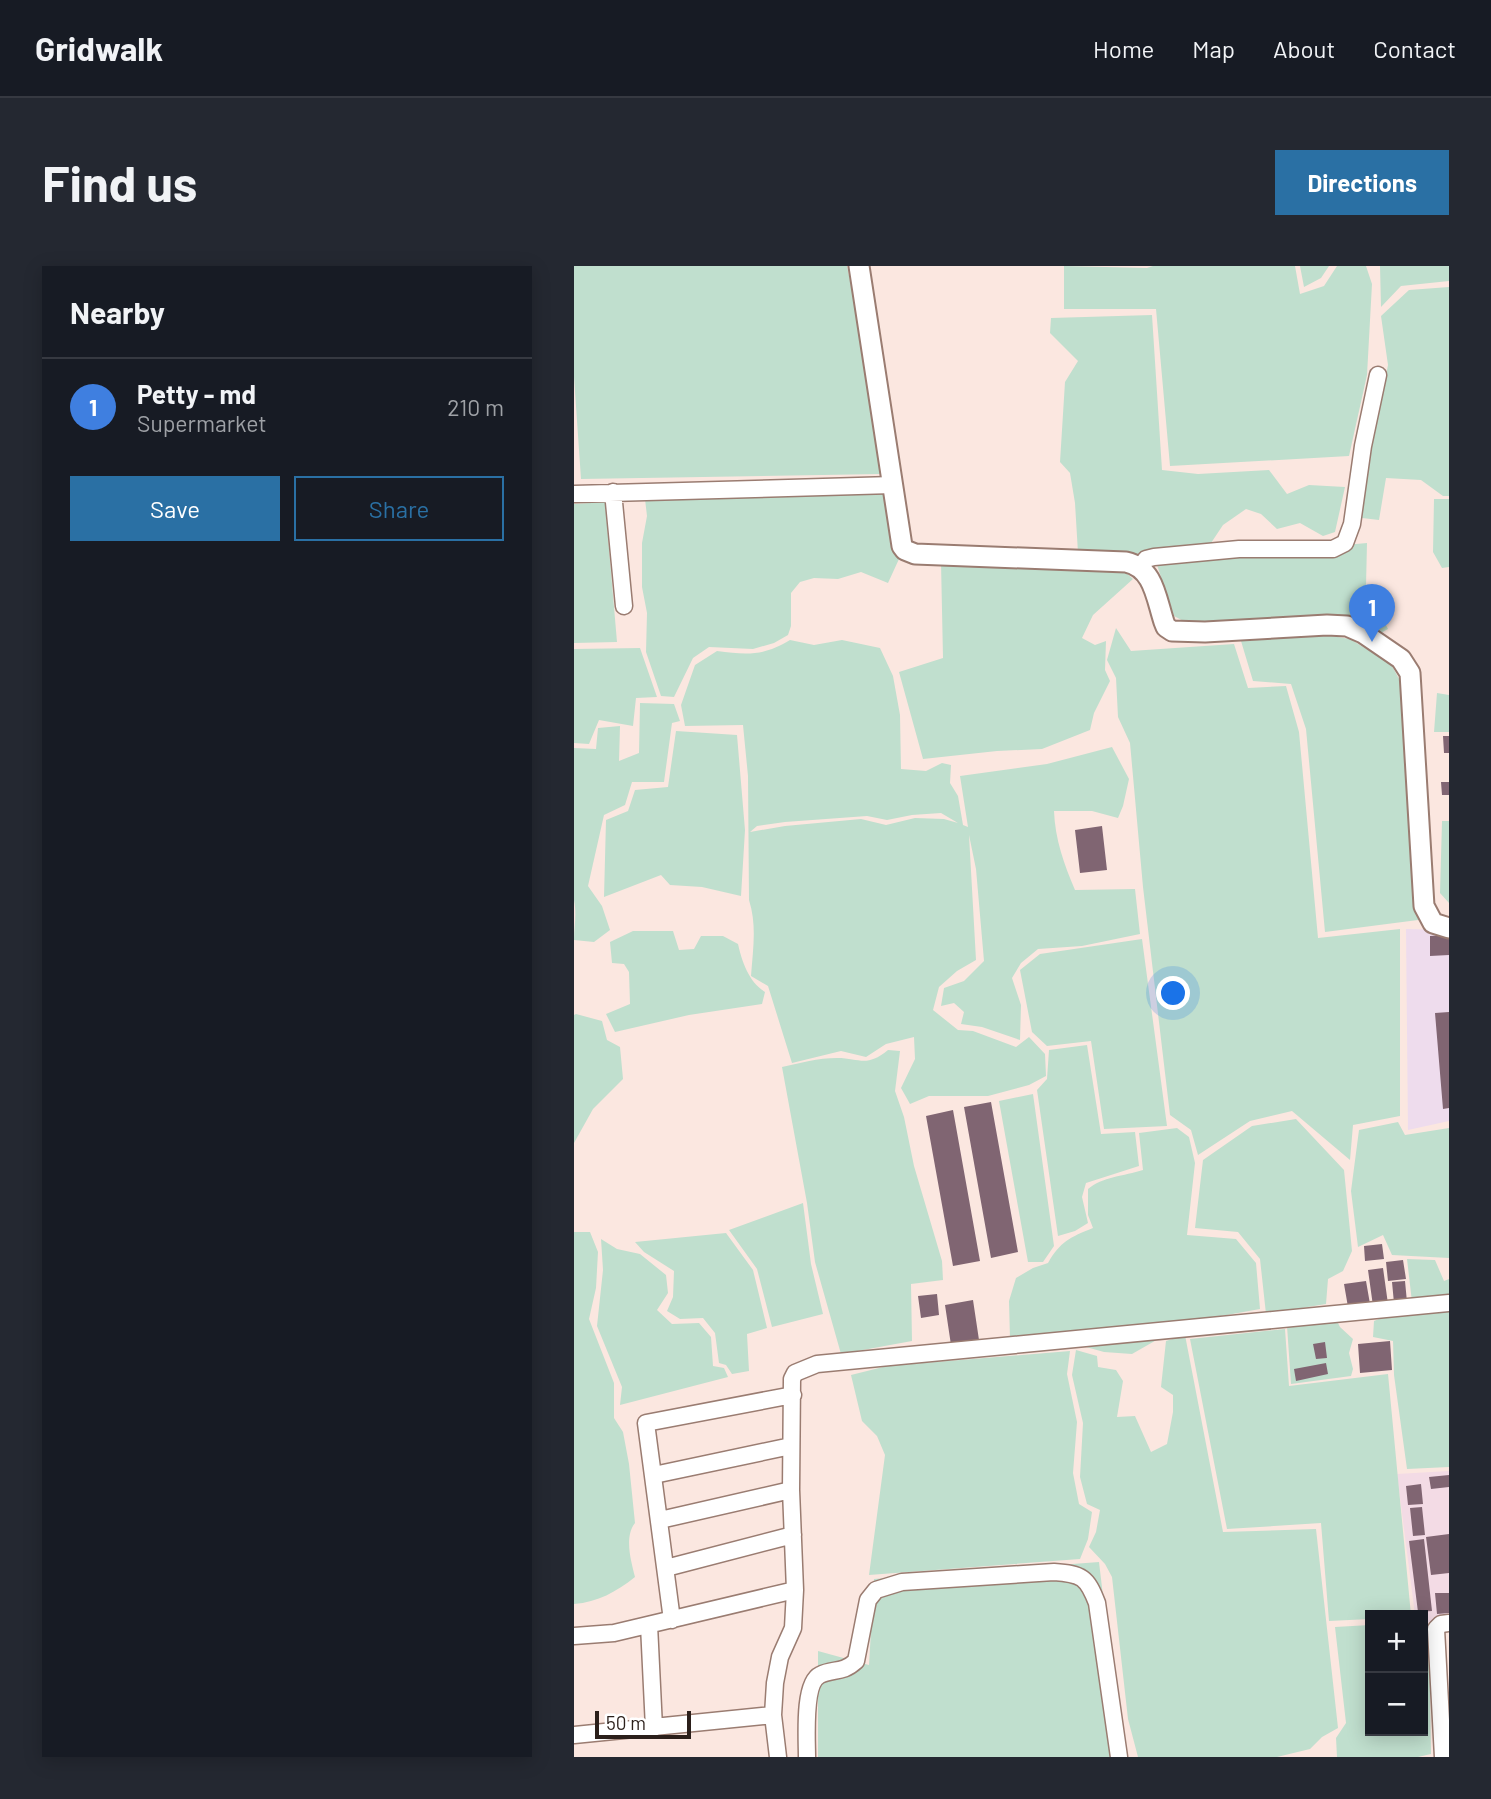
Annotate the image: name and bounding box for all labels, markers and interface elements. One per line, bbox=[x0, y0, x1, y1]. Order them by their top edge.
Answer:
text: Gridwalk bbox=[35, 28, 163, 68]
text: Home bbox=[1093, 34, 1154, 63]
text: Map bbox=[1192, 34, 1235, 63]
text: About bbox=[1273, 34, 1335, 63]
text: Contact bbox=[1373, 34, 1456, 63]
button: Directions bbox=[1275, 150, 1449, 215]
text: Find us bbox=[42, 153, 197, 212]
text: Nearby bbox=[70, 294, 165, 330]
text: Petty - md bbox=[137, 378, 256, 409]
text: 1 bbox=[89, 393, 97, 421]
text: 210 m bbox=[447, 393, 504, 421]
text: Supermarket bbox=[137, 409, 267, 437]
button: Save bbox=[70, 476, 280, 541]
button: Share bbox=[294, 476, 504, 541]
pin: 1 bbox=[1349, 584, 1395, 642]
your location bbox=[1156, 976, 1190, 1010]
map controls bbox=[1365, 1610, 1428, 1736]
button: + bbox=[1365, 1610, 1428, 1673]
button: − bbox=[1365, 1673, 1428, 1736]
scale bar bbox=[595, 1708, 691, 1740]
text: 50 m bbox=[606, 1711, 646, 1734]

